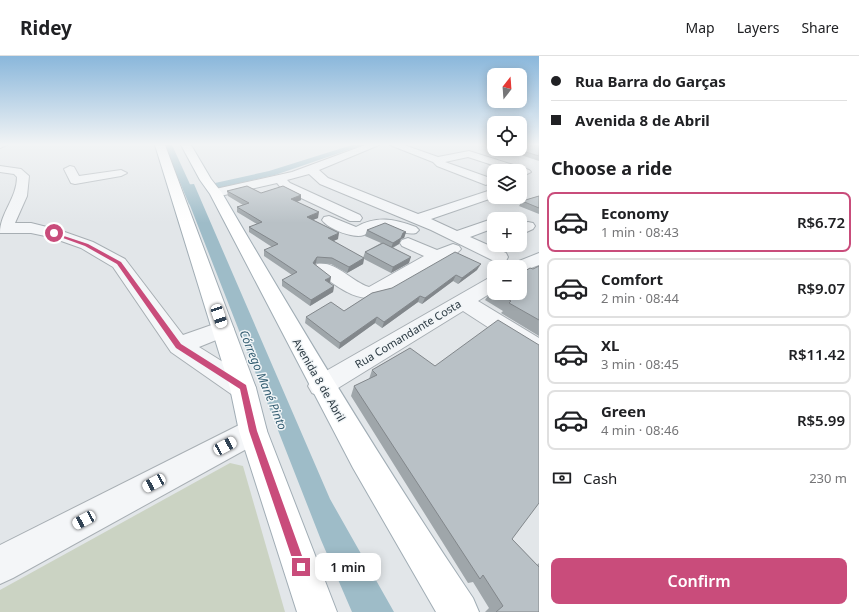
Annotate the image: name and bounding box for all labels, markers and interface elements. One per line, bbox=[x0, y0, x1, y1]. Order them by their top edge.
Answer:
text: Ridey bbox=[20, 15, 72, 41]
text: Map bbox=[686, 18, 715, 37]
text: Layers bbox=[737, 18, 779, 37]
text: Share bbox=[801, 18, 839, 37]
north arrow bbox=[487, 68, 527, 108]
map controls bbox=[487, 68, 527, 300]
text: Rua Barra do Garças bbox=[575, 71, 726, 91]
text: Avenida 8 de Abril bbox=[575, 110, 710, 130]
button: locate bbox=[487, 116, 527, 156]
text: Choose a ride bbox=[551, 156, 672, 180]
button: layers bbox=[487, 164, 527, 204]
text: Economy bbox=[601, 203, 669, 223]
icon: car bbox=[553, 204, 589, 240]
button: + bbox=[487, 212, 527, 252]
text: R$6.72 bbox=[797, 212, 845, 232]
text: 1 min · 08:43 bbox=[601, 223, 679, 241]
route start bbox=[45, 224, 63, 242]
button: − bbox=[487, 260, 527, 300]
text: Comfort bbox=[601, 269, 663, 289]
icon: car bbox=[553, 270, 589, 306]
text: R$9.07 bbox=[797, 278, 845, 298]
text: 2 min · 08:44 bbox=[601, 289, 679, 307]
street label: Rua Comandante Costa bbox=[352, 296, 464, 371]
car bbox=[209, 303, 229, 329]
water label: Córrego Mané Pinto bbox=[236, 327, 291, 433]
text: XL bbox=[601, 335, 619, 355]
street label: Avenida 8 de Abril bbox=[290, 336, 349, 424]
icon: car bbox=[553, 336, 589, 372]
text: R$11.42 bbox=[788, 344, 845, 364]
text: 3 min · 08:45 bbox=[601, 355, 679, 373]
text: Green bbox=[601, 401, 646, 421]
icon: car bbox=[553, 402, 589, 438]
text: R$5.99 bbox=[797, 410, 845, 430]
text: 4 min · 08:46 bbox=[601, 421, 679, 439]
car bbox=[212, 435, 238, 457]
icon: cash bbox=[551, 467, 573, 489]
text: Cash bbox=[583, 468, 617, 488]
text: 230 m bbox=[809, 469, 847, 487]
car bbox=[141, 472, 167, 494]
car bbox=[71, 509, 97, 531]
callout: 1 min bbox=[315, 553, 381, 581]
route end bbox=[292, 558, 310, 576]
text: 1 min bbox=[330, 558, 366, 576]
button: Confirm bbox=[551, 558, 847, 604]

